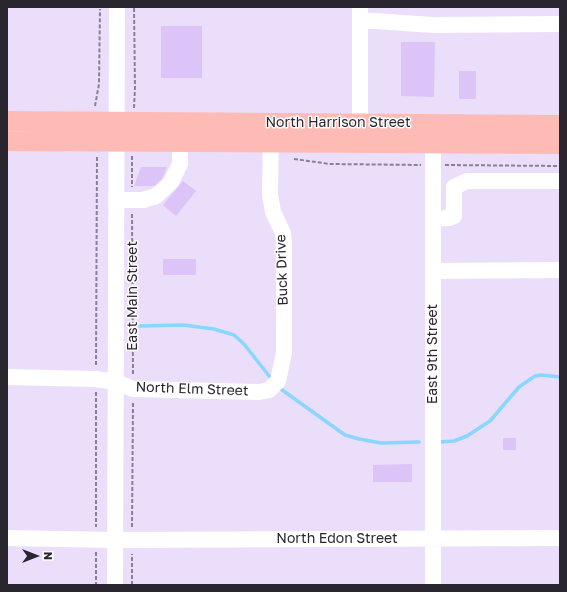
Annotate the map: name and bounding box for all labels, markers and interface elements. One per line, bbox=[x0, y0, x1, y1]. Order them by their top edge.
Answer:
street label: North Harrison Street bbox=[265, 115, 411, 131]
street label: Buck Drive bbox=[272, 234, 292, 306]
street label: East Main Street bbox=[125, 241, 141, 351]
street label: East 9th Street bbox=[425, 304, 441, 404]
street label: North Elm Street bbox=[135, 379, 249, 399]
street label: North Edon Street bbox=[276, 531, 398, 547]
north arrow bbox=[16, 536, 56, 576]
text: N bbox=[42, 552, 55, 560]

